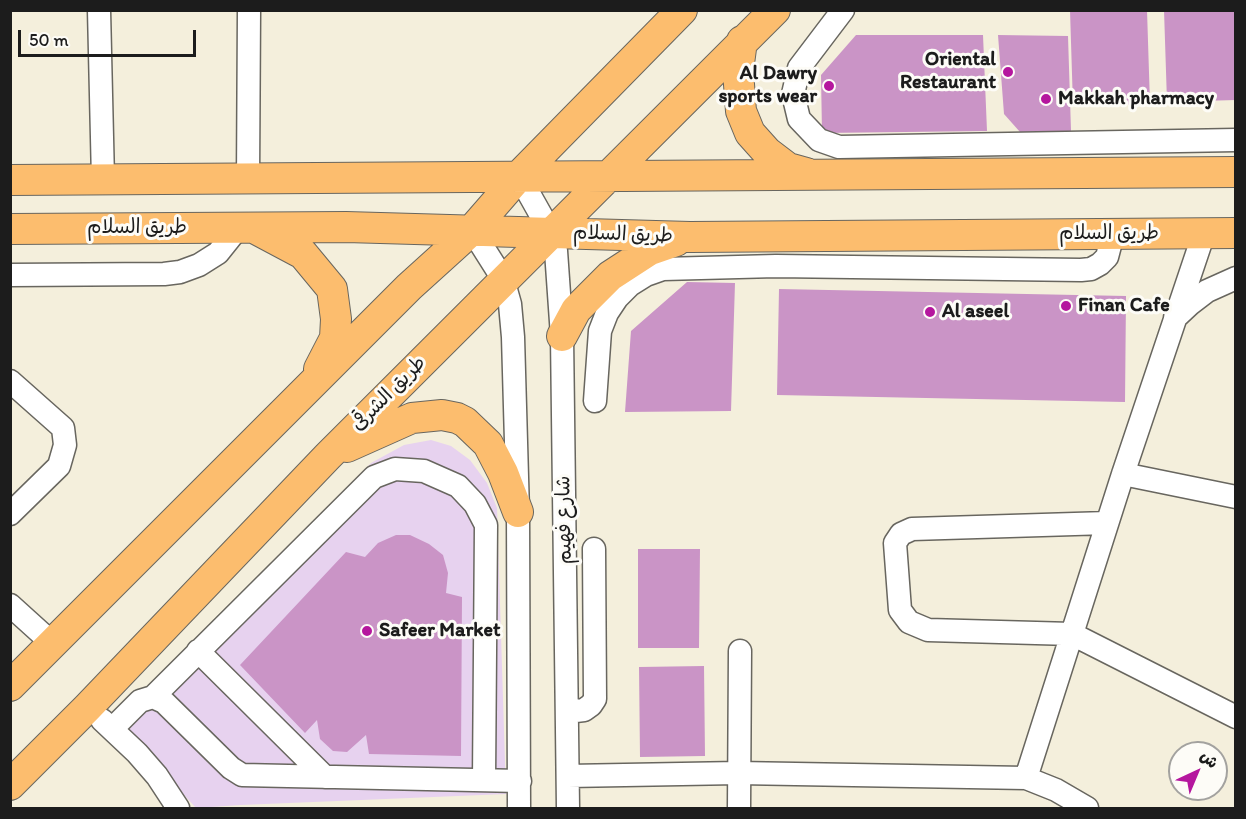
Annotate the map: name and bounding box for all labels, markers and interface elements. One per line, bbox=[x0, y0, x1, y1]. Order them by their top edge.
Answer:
scale bar bbox=[21, 18, 200, 56]
text: 50 m bbox=[29, 29, 69, 51]
place label: Oriental Restaurant bbox=[900, 48, 996, 95]
place label: Al Dawry sports wear bbox=[719, 62, 817, 109]
marker: Oriental Restaurant bbox=[1001, 65, 1015, 79]
marker: Al Dawry sports wear bbox=[822, 79, 836, 93]
place label: Makkah pharmacy bbox=[1058, 87, 1214, 111]
marker: Makkah pharmacy bbox=[1039, 92, 1053, 106]
street label: طريق السلام bbox=[87, 216, 187, 240]
street label: طريق السلام bbox=[573, 221, 673, 249]
street label: طريق السلام bbox=[1059, 222, 1159, 246]
place label: Finan Cafe bbox=[1078, 294, 1170, 318]
marker: Finan Cafe bbox=[1059, 299, 1073, 313]
place label: Al aseel bbox=[942, 300, 1009, 324]
marker: Al aseel bbox=[923, 305, 937, 319]
street label: طريق الشرقى bbox=[346, 351, 432, 437]
street label: شارع فهيم bbox=[552, 475, 578, 565]
place label: Safeer Market bbox=[379, 619, 501, 643]
marker: Safeer Market bbox=[360, 624, 374, 638]
north arrow bbox=[1168, 741, 1228, 801]
text: ش bbox=[1197, 746, 1222, 772]

